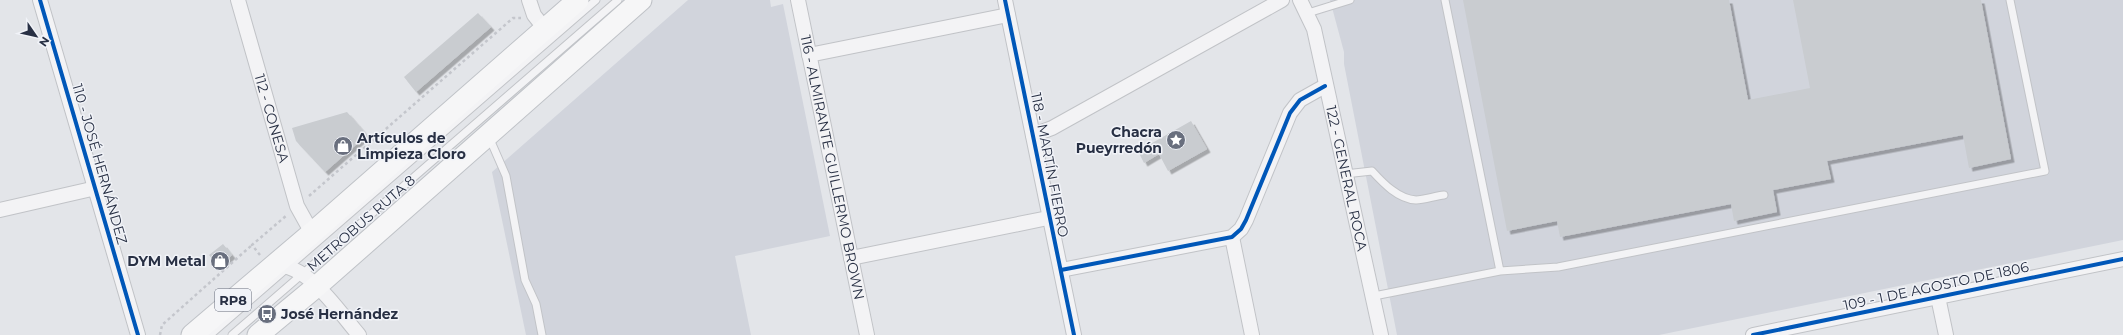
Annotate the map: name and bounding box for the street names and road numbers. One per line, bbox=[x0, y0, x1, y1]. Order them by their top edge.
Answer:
street label: 116 - ALMIRANTE GUILLERMO BROWN bbox=[796, 34, 869, 301]
street label: 112 - CONESA bbox=[251, 72, 293, 166]
street label: 110 - JOSÉ HERNÁNDEZ bbox=[68, 82, 132, 246]
street label: 118 - MARTÍN FIERRO bbox=[1027, 91, 1073, 239]
street label: 122 - GENERAL ROCA bbox=[1322, 104, 1372, 254]
street label: METROBUS RUTA 8 bbox=[303, 171, 419, 275]
street label: 109 - 1 DE AGOSTO DE 1806 bbox=[1841, 257, 2031, 315]
road number: RP8 bbox=[215, 289, 251, 311]

